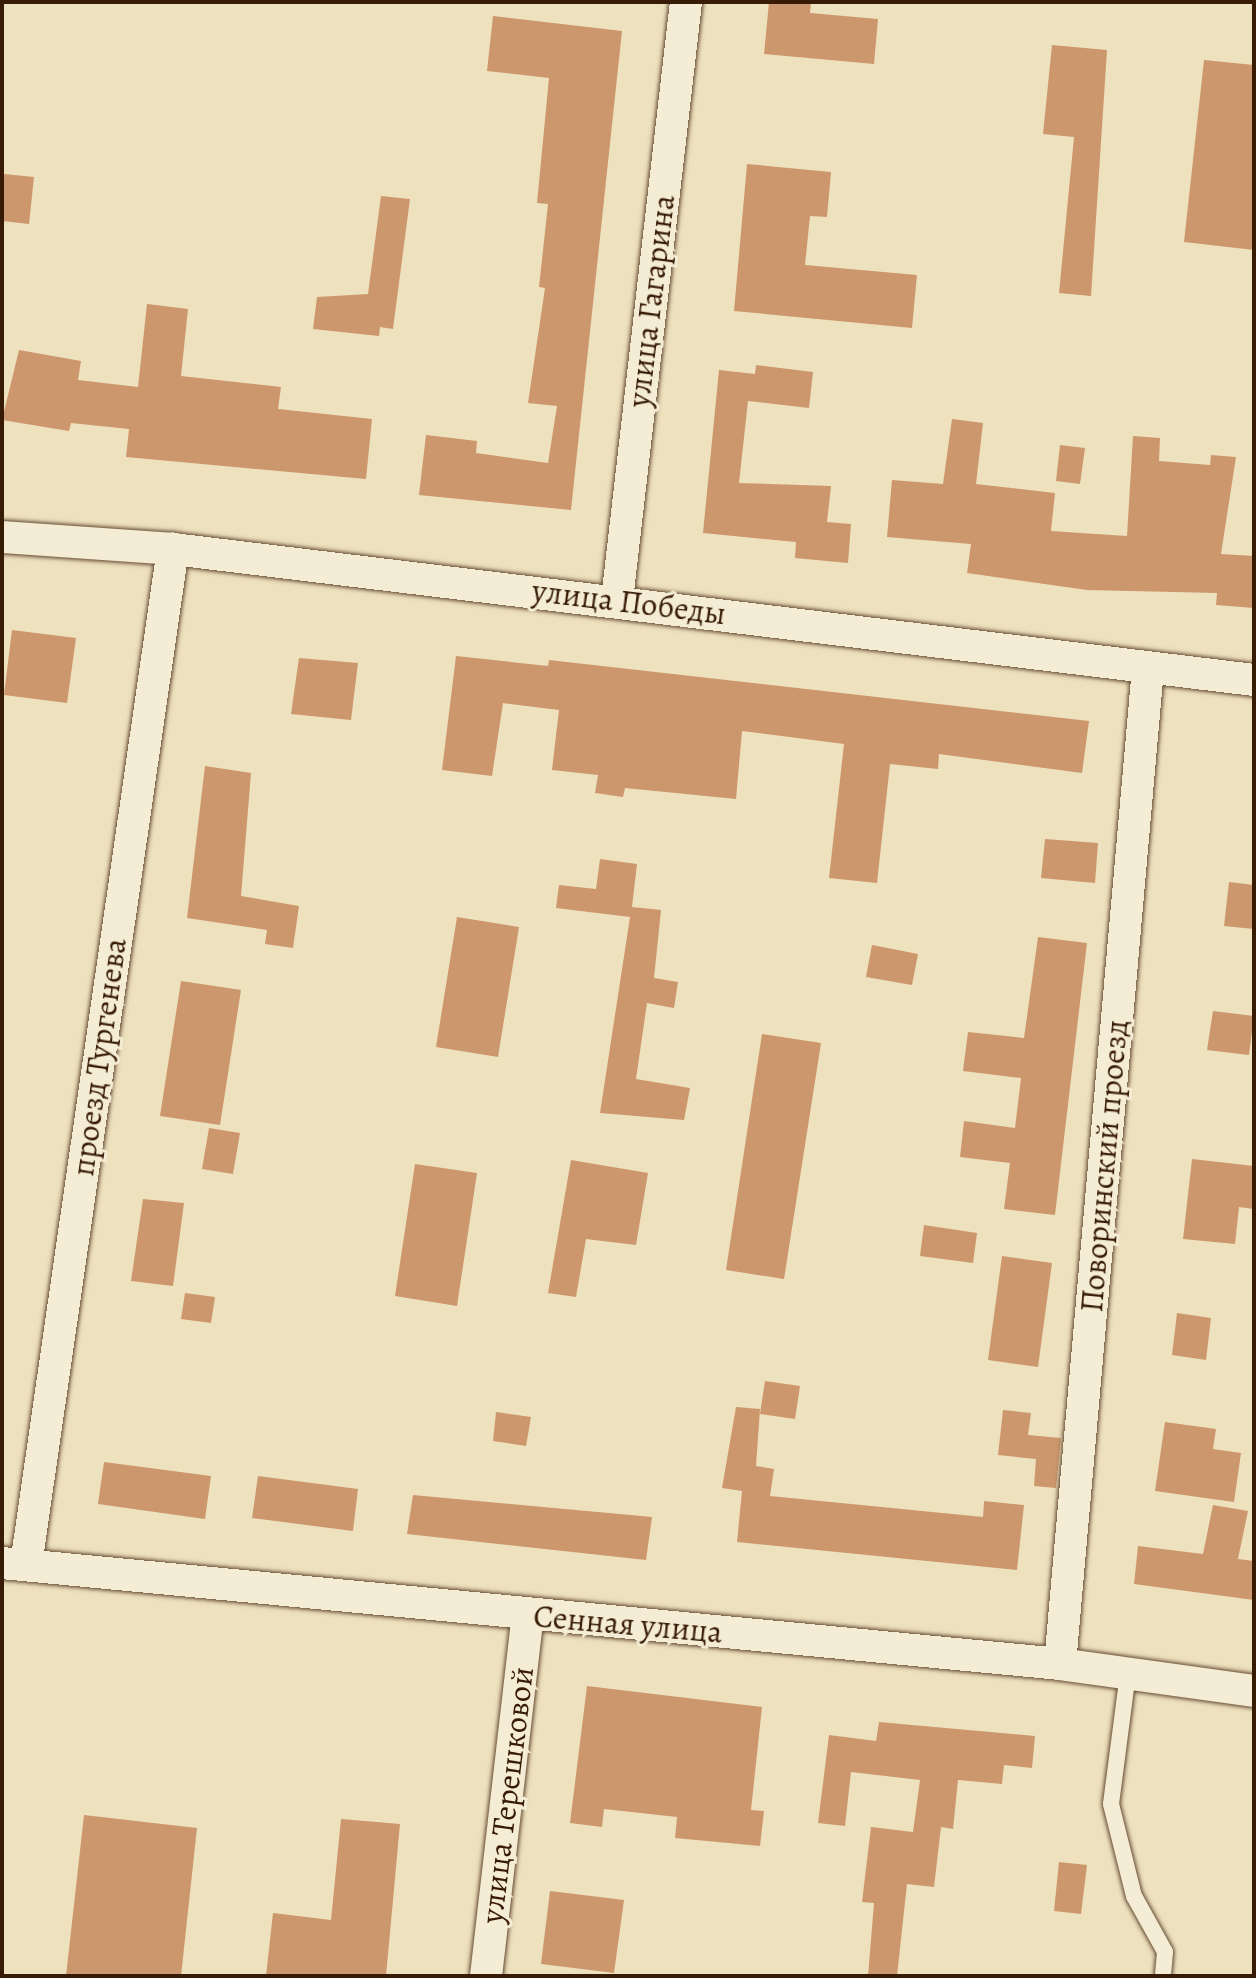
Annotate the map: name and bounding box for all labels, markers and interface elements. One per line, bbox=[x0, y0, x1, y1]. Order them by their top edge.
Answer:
street label: улица Гагарина bbox=[619, 193, 683, 409]
street label: улица Победы bbox=[530, 571, 728, 633]
street label: проезд Тургенева bbox=[63, 936, 135, 1178]
street label: Поворинский проезд bbox=[1072, 1018, 1136, 1314]
street label: Сенная улица bbox=[532, 1597, 724, 1651]
street label: улица Терешковой bbox=[472, 1665, 542, 1925]

